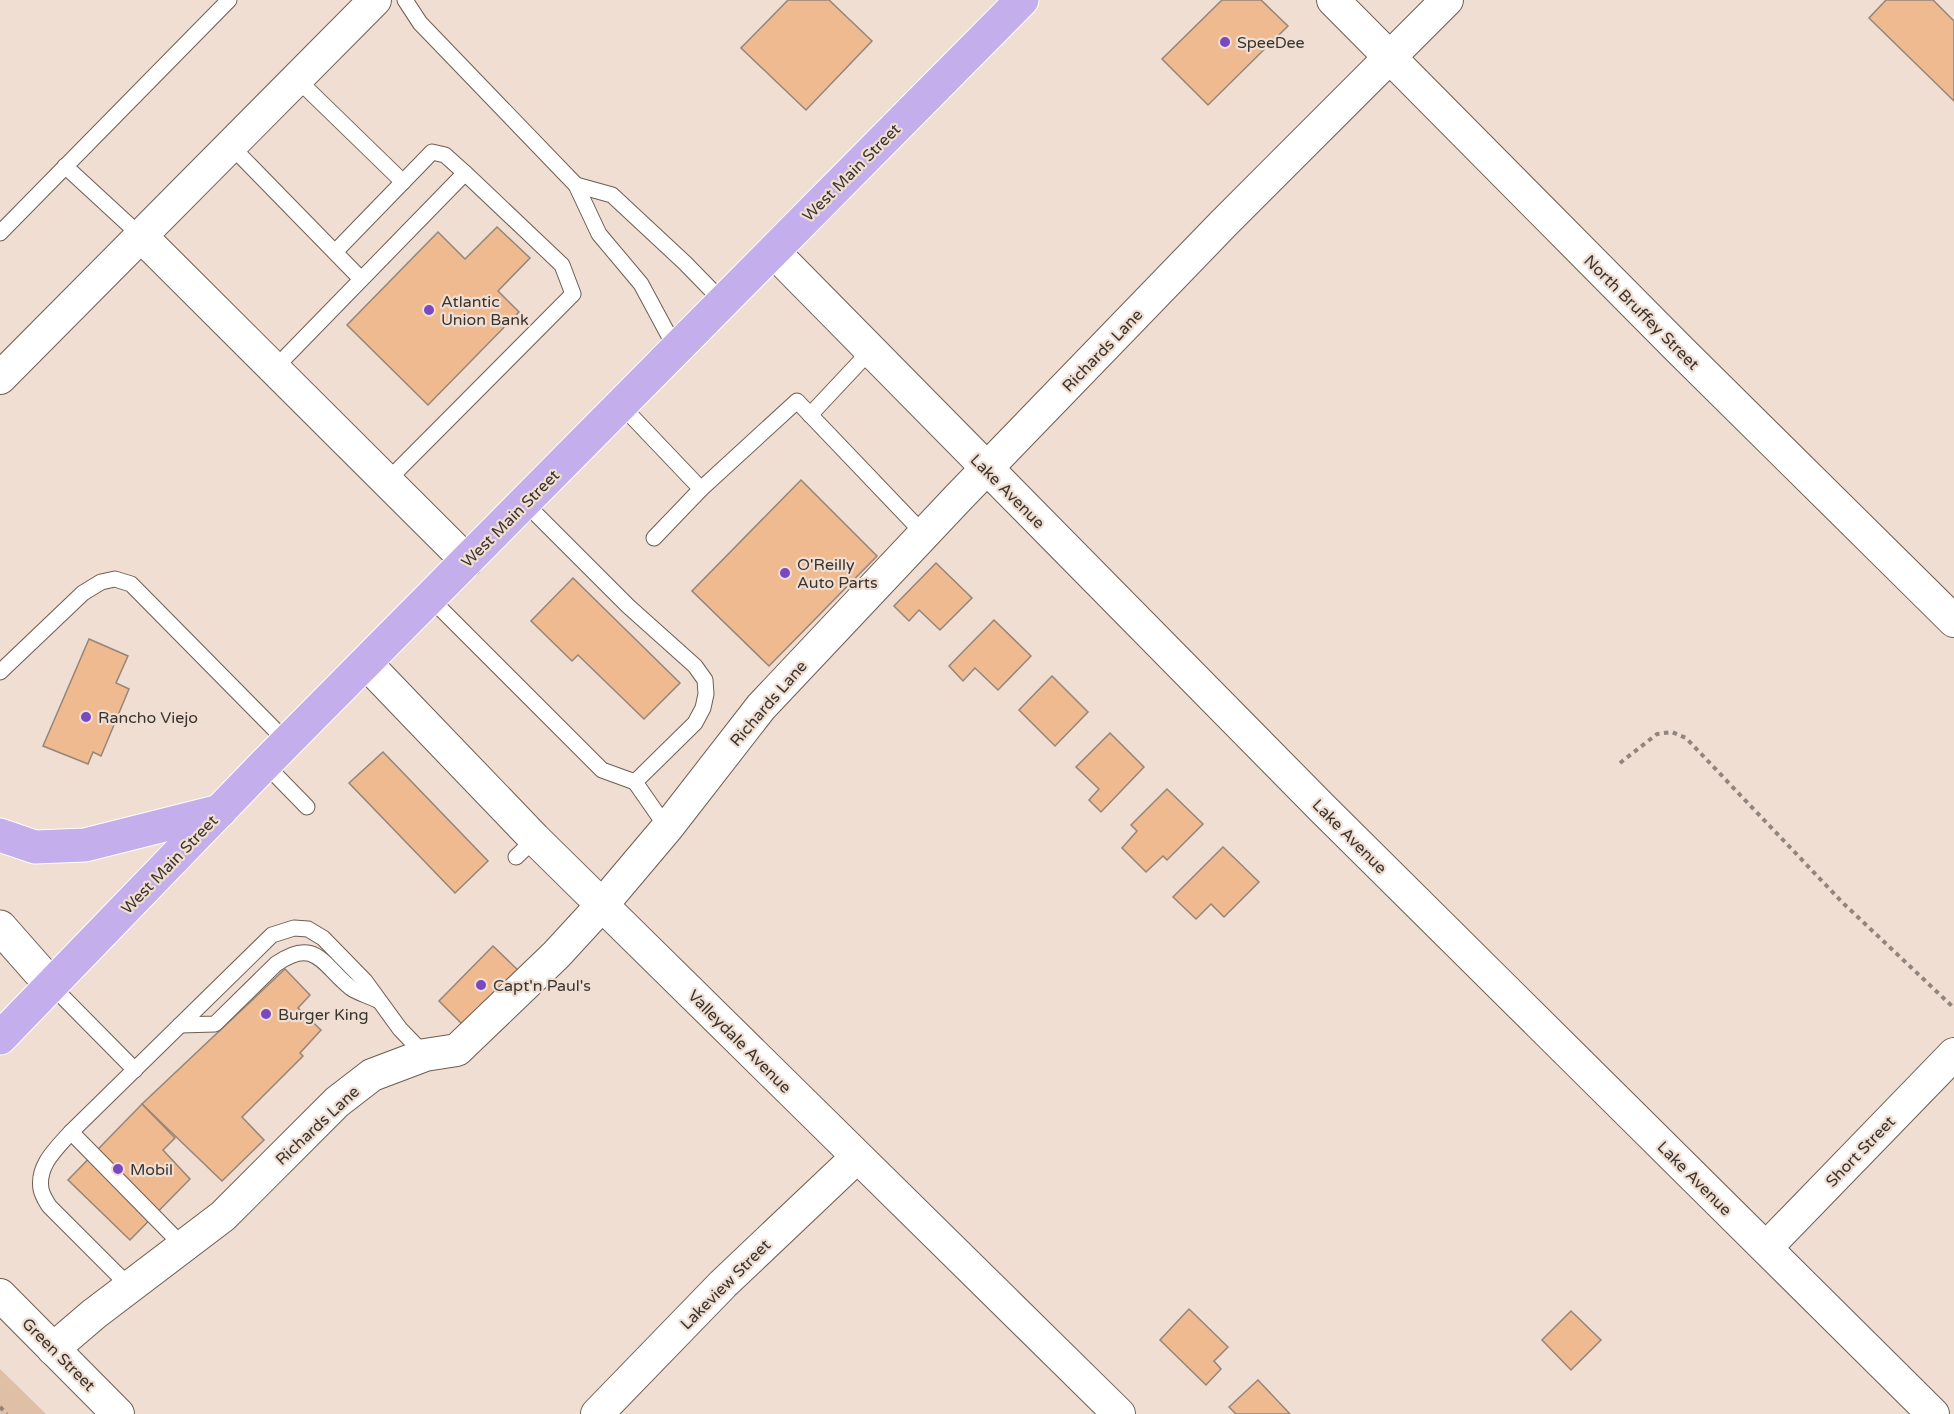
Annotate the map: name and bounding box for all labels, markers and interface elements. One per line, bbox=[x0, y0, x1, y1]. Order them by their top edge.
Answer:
place label: SpeeDee bbox=[1237, 33, 1305, 53]
marker: SpeeDee bbox=[1218, 35, 1232, 49]
street label: West Main Street bbox=[799, 120, 905, 226]
street label: North Bruffey Street bbox=[1580, 251, 1703, 374]
place label: Atlantic Union Bank bbox=[441, 292, 529, 330]
marker: Atlantic Union Bank bbox=[422, 303, 436, 317]
street label: Richards Lane bbox=[1058, 305, 1147, 396]
street label: Lake Avenue bbox=[966, 450, 1049, 533]
street label: West Main Street bbox=[458, 466, 564, 572]
place label: O'Reilly Auto Parts bbox=[797, 555, 878, 593]
marker: O'Reilly Auto Parts bbox=[778, 566, 792, 580]
street label: Richards Lane bbox=[726, 657, 812, 751]
place label: Rancho Viejo bbox=[98, 708, 198, 728]
marker: Rancho Viejo bbox=[79, 710, 93, 724]
street label: Lake Avenue bbox=[1308, 795, 1391, 878]
street label: West Main Street bbox=[117, 811, 222, 919]
place label: Capt'n Paul's bbox=[493, 976, 591, 996]
marker: Capt'n Paul's bbox=[474, 978, 488, 992]
street label: Valleydale Avenue bbox=[683, 986, 795, 1098]
place label: Burger King bbox=[278, 1005, 369, 1025]
marker: Burger King bbox=[259, 1007, 273, 1021]
street label: Richards Lane bbox=[272, 1082, 364, 1170]
street label: Short Street bbox=[1822, 1112, 1900, 1191]
street label: Lake Avenue bbox=[1653, 1137, 1736, 1220]
place label: Mobil bbox=[130, 1160, 173, 1180]
marker: Mobil bbox=[111, 1162, 125, 1176]
street label: Lakeview Street bbox=[676, 1235, 775, 1334]
street label: Green Street bbox=[17, 1314, 99, 1396]

